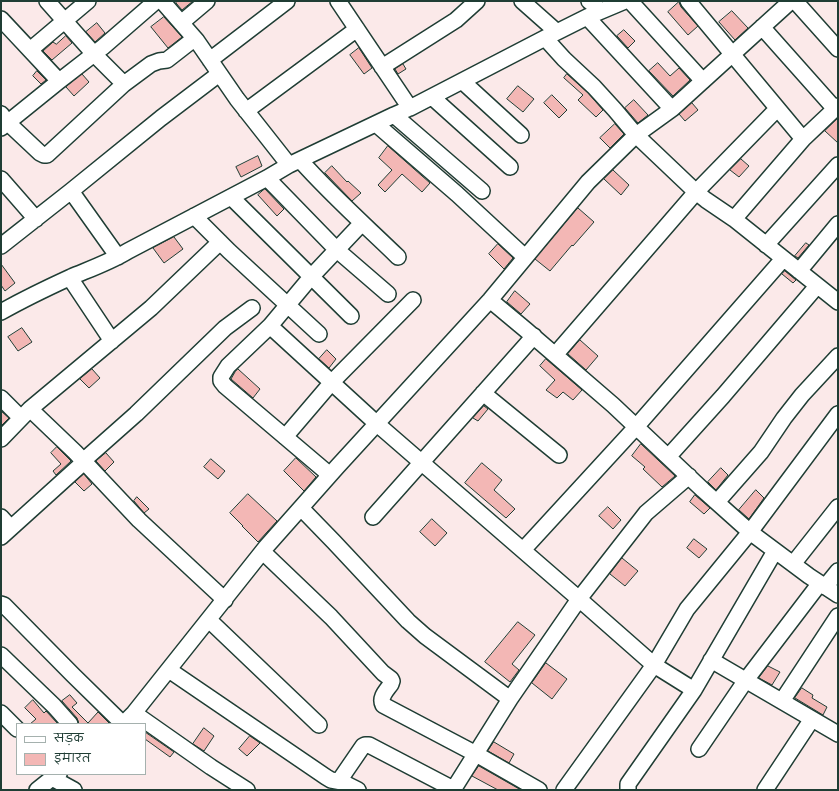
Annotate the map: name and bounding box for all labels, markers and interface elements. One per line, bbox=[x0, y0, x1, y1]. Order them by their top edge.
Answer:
legend bbox=[16, 723, 146, 775]
text: सड़क bbox=[54, 730, 84, 747]
text: इमारत bbox=[54, 750, 91, 767]

